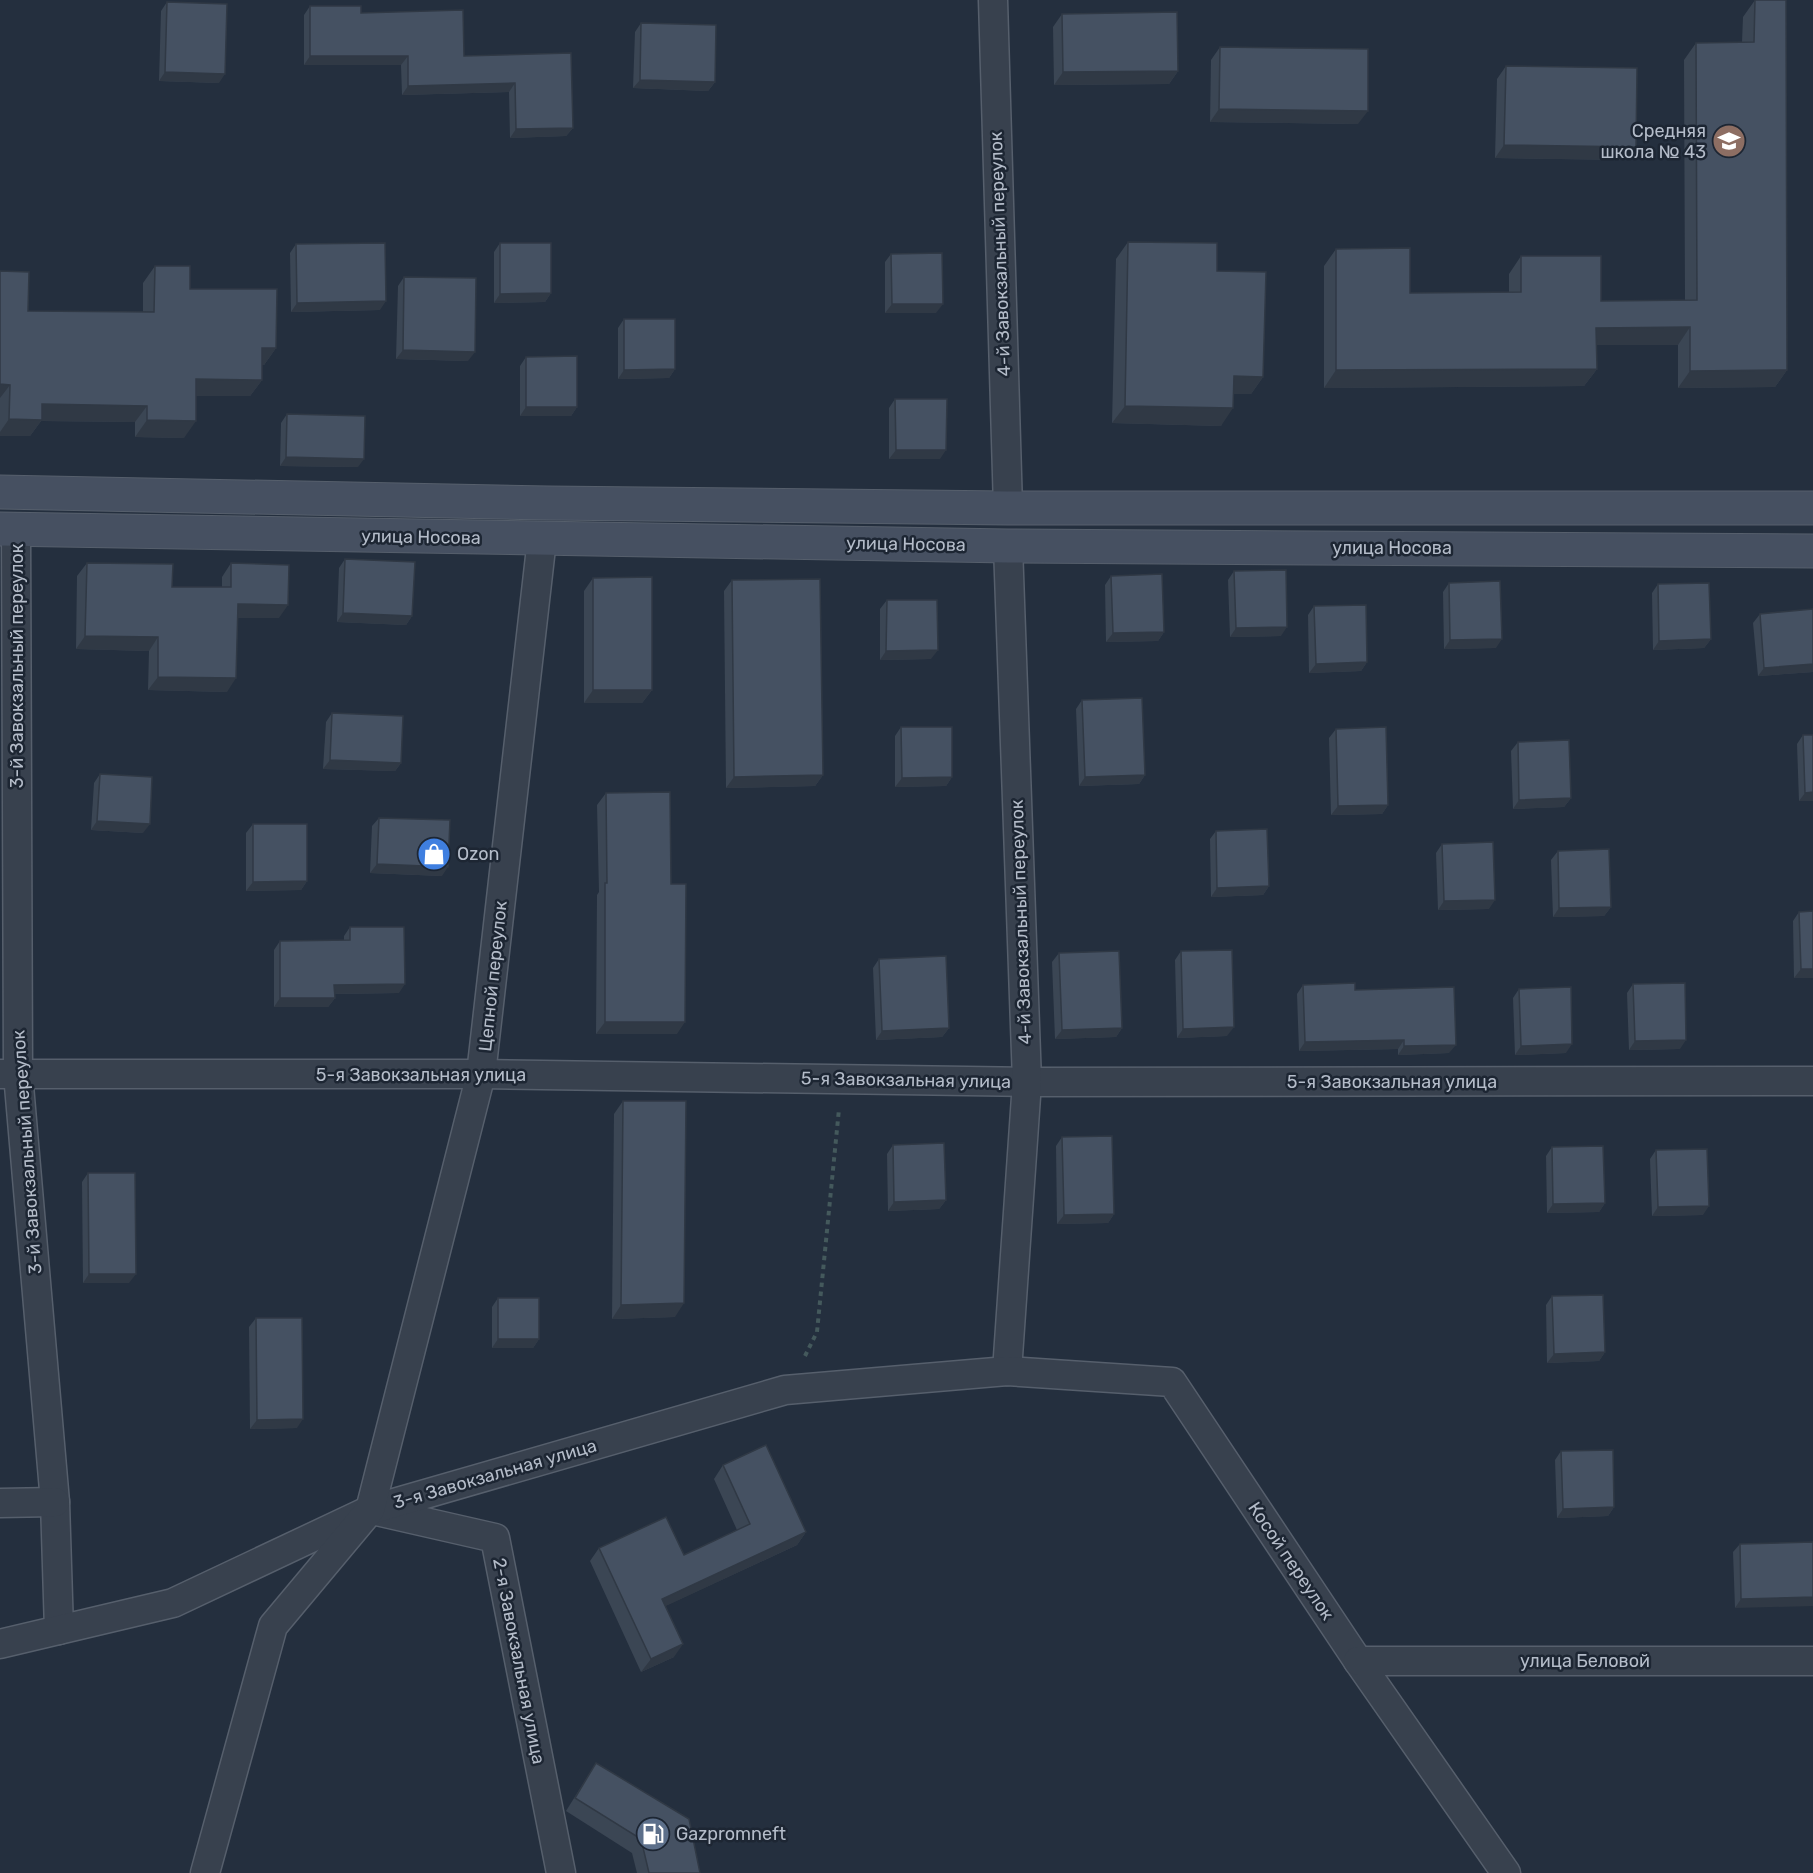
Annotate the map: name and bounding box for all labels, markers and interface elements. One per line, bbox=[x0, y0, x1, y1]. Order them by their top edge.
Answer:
place label: Средняя школа № 43 bbox=[1600, 120, 1706, 163]
school or university icon: Средняя школа № 43 bbox=[1711, 123, 1747, 159]
street label: 4-й Завокзальный переулок bbox=[985, 131, 1015, 377]
street label: улица Носова bbox=[361, 525, 481, 549]
street label: улица Носова bbox=[846, 532, 966, 556]
street label: улица Носова bbox=[1332, 537, 1452, 559]
street label: 3-й Завокзальный переулок bbox=[6, 543, 28, 788]
street label: 4-й Завокзальный переулок bbox=[1006, 799, 1036, 1045]
shop icon: Ozon bbox=[416, 836, 452, 872]
place label: Ozon bbox=[457, 843, 499, 865]
street label: Цепной переулок bbox=[474, 899, 512, 1052]
street label: 3-й Завокзальный переулок bbox=[7, 1029, 47, 1275]
street label: 5-я Завокзальная улица bbox=[316, 1064, 526, 1086]
street label: 5-я Завокзальная улица bbox=[801, 1067, 1011, 1093]
street label: 5-я Завокзальная улица bbox=[1287, 1071, 1497, 1093]
street label: 3-я Завокзальная улица bbox=[391, 1434, 599, 1514]
street label: Косой переулок bbox=[1243, 1498, 1339, 1625]
street label: 2-я Завокзальная улица bbox=[488, 1556, 550, 1766]
street label: улица Беловой bbox=[1520, 1650, 1650, 1672]
fuel station icon: Gazpromneft bbox=[635, 1816, 671, 1852]
place label: Gazpromneft bbox=[676, 1823, 786, 1845]

